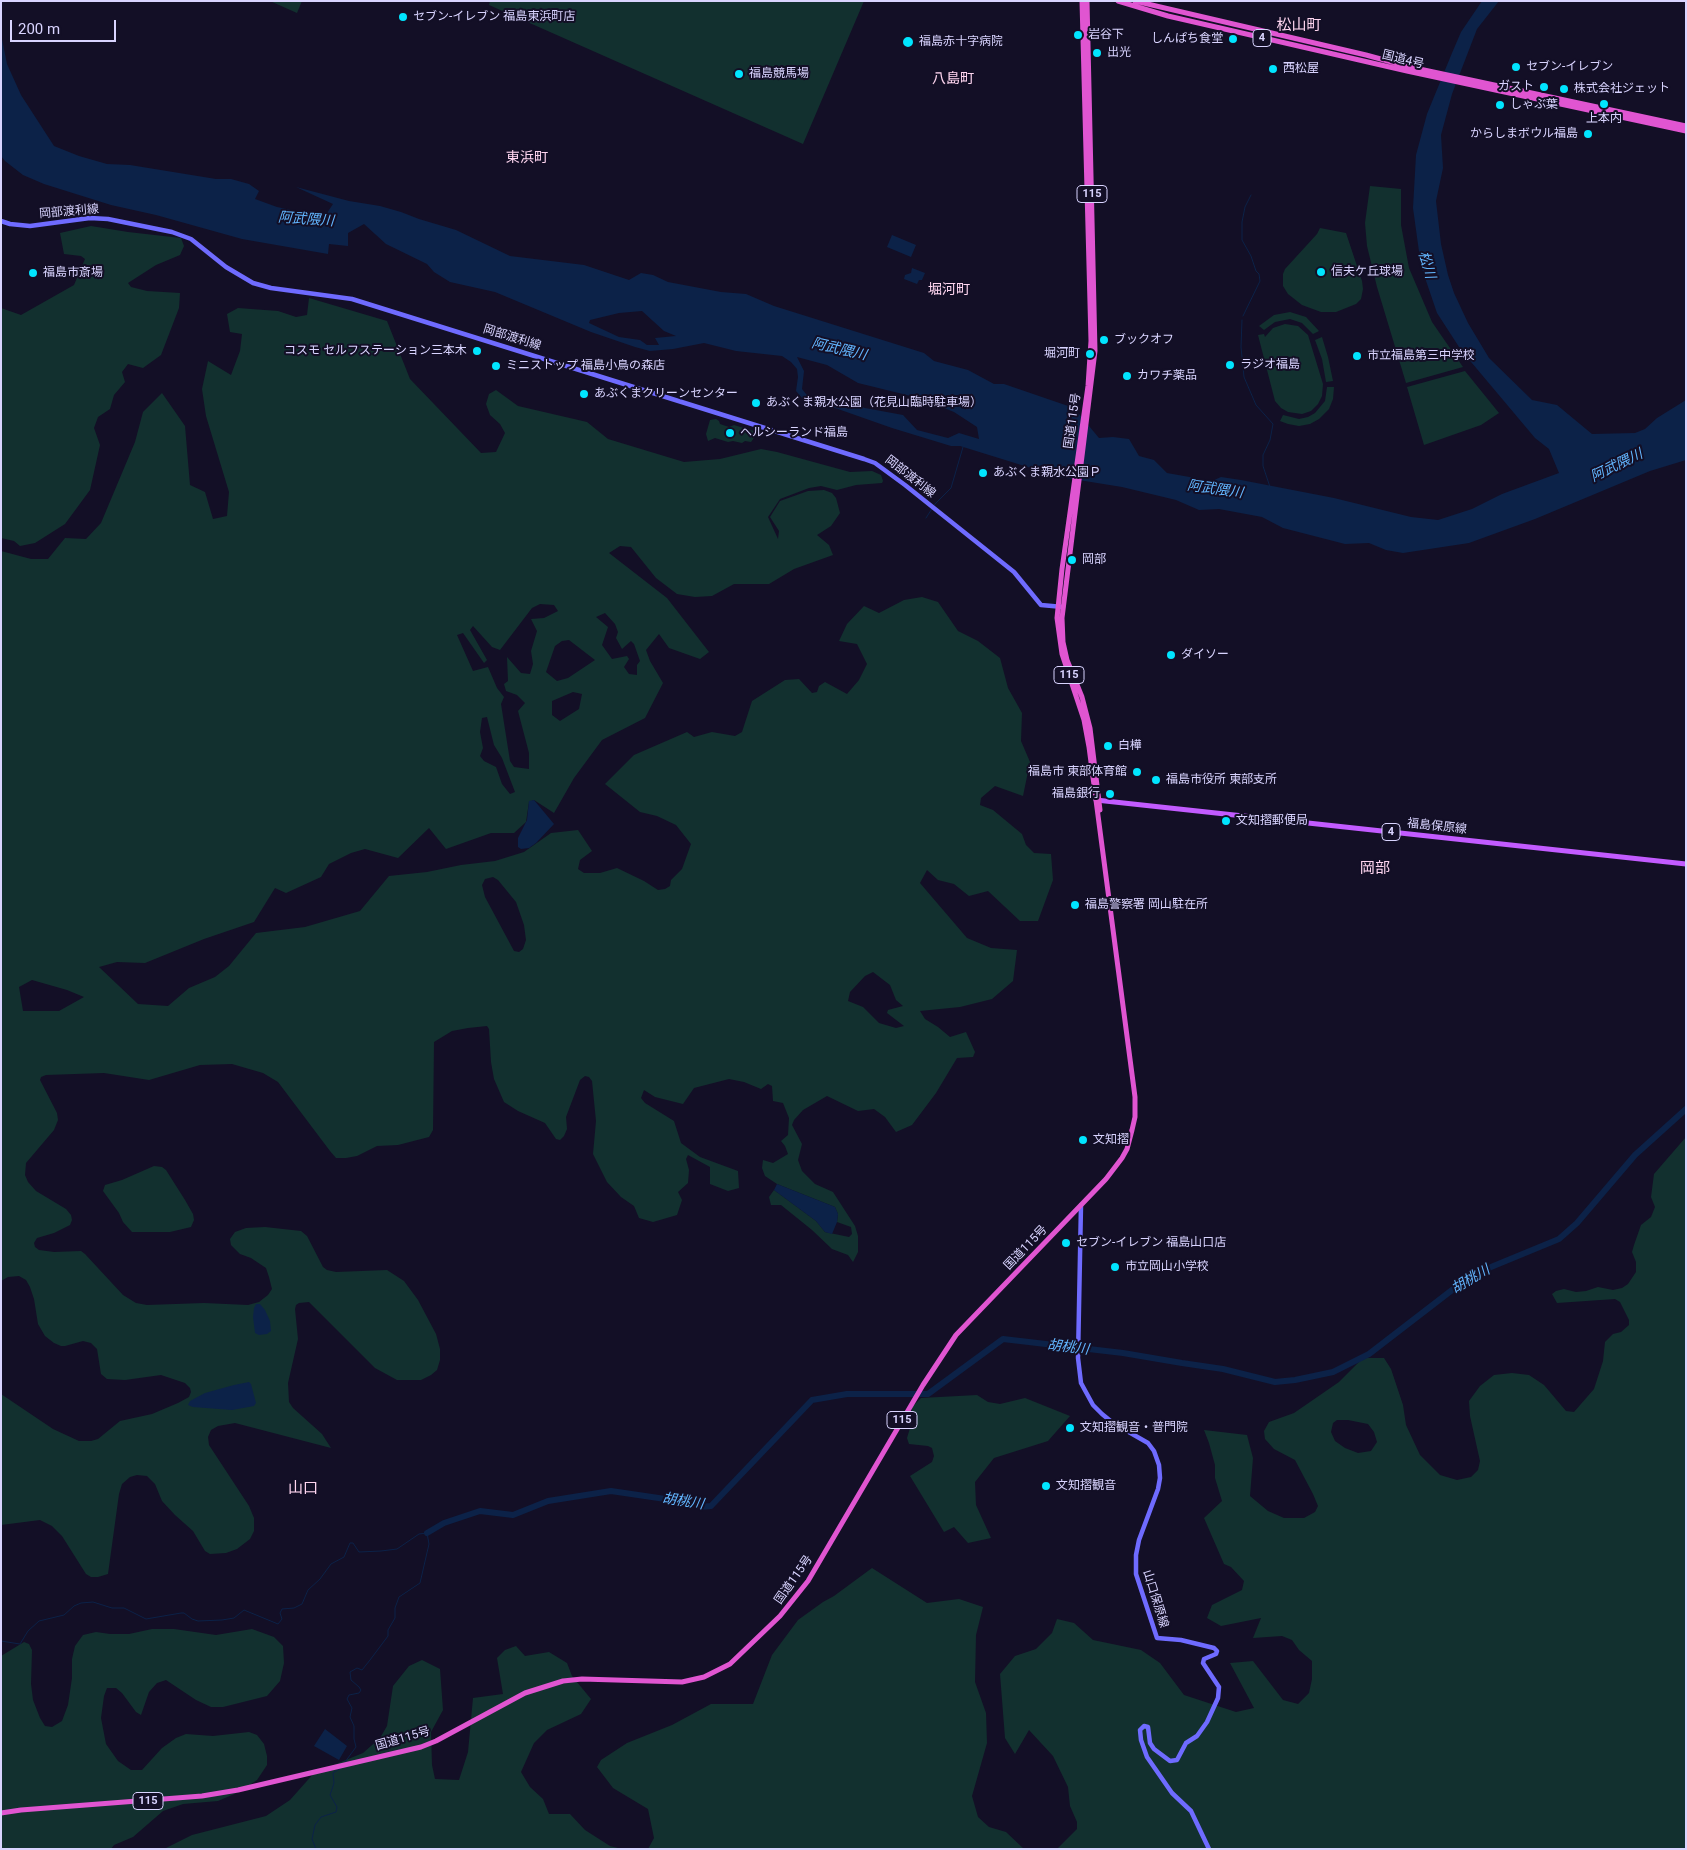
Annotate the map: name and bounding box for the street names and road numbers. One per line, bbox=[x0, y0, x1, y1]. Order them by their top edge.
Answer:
road number: 4 bbox=[1253, 29, 1271, 46]
street label: 国道4号 bbox=[1381, 48, 1425, 72]
road number: 115 bbox=[1077, 185, 1107, 202]
street label: 岡部渡利線 bbox=[38, 202, 100, 222]
street label: 岡部渡利線 bbox=[481, 322, 543, 354]
street label: 国道115号 bbox=[1062, 392, 1084, 450]
street label: 岡部渡利線 bbox=[882, 453, 938, 501]
road number: 115 bbox=[1054, 666, 1084, 684]
street label: 福島保原線 bbox=[1406, 817, 1468, 837]
road number: 4 bbox=[1382, 824, 1400, 840]
street label: 国道115号 bbox=[1001, 1223, 1051, 1273]
road number: 115 bbox=[887, 1412, 917, 1428]
street label: 国道115号 bbox=[772, 1553, 816, 1607]
street label: 山口保原線 bbox=[1139, 1568, 1171, 1630]
street label: 国道115号 bbox=[374, 1724, 432, 1754]
road number: 115 bbox=[133, 1792, 163, 1810]

